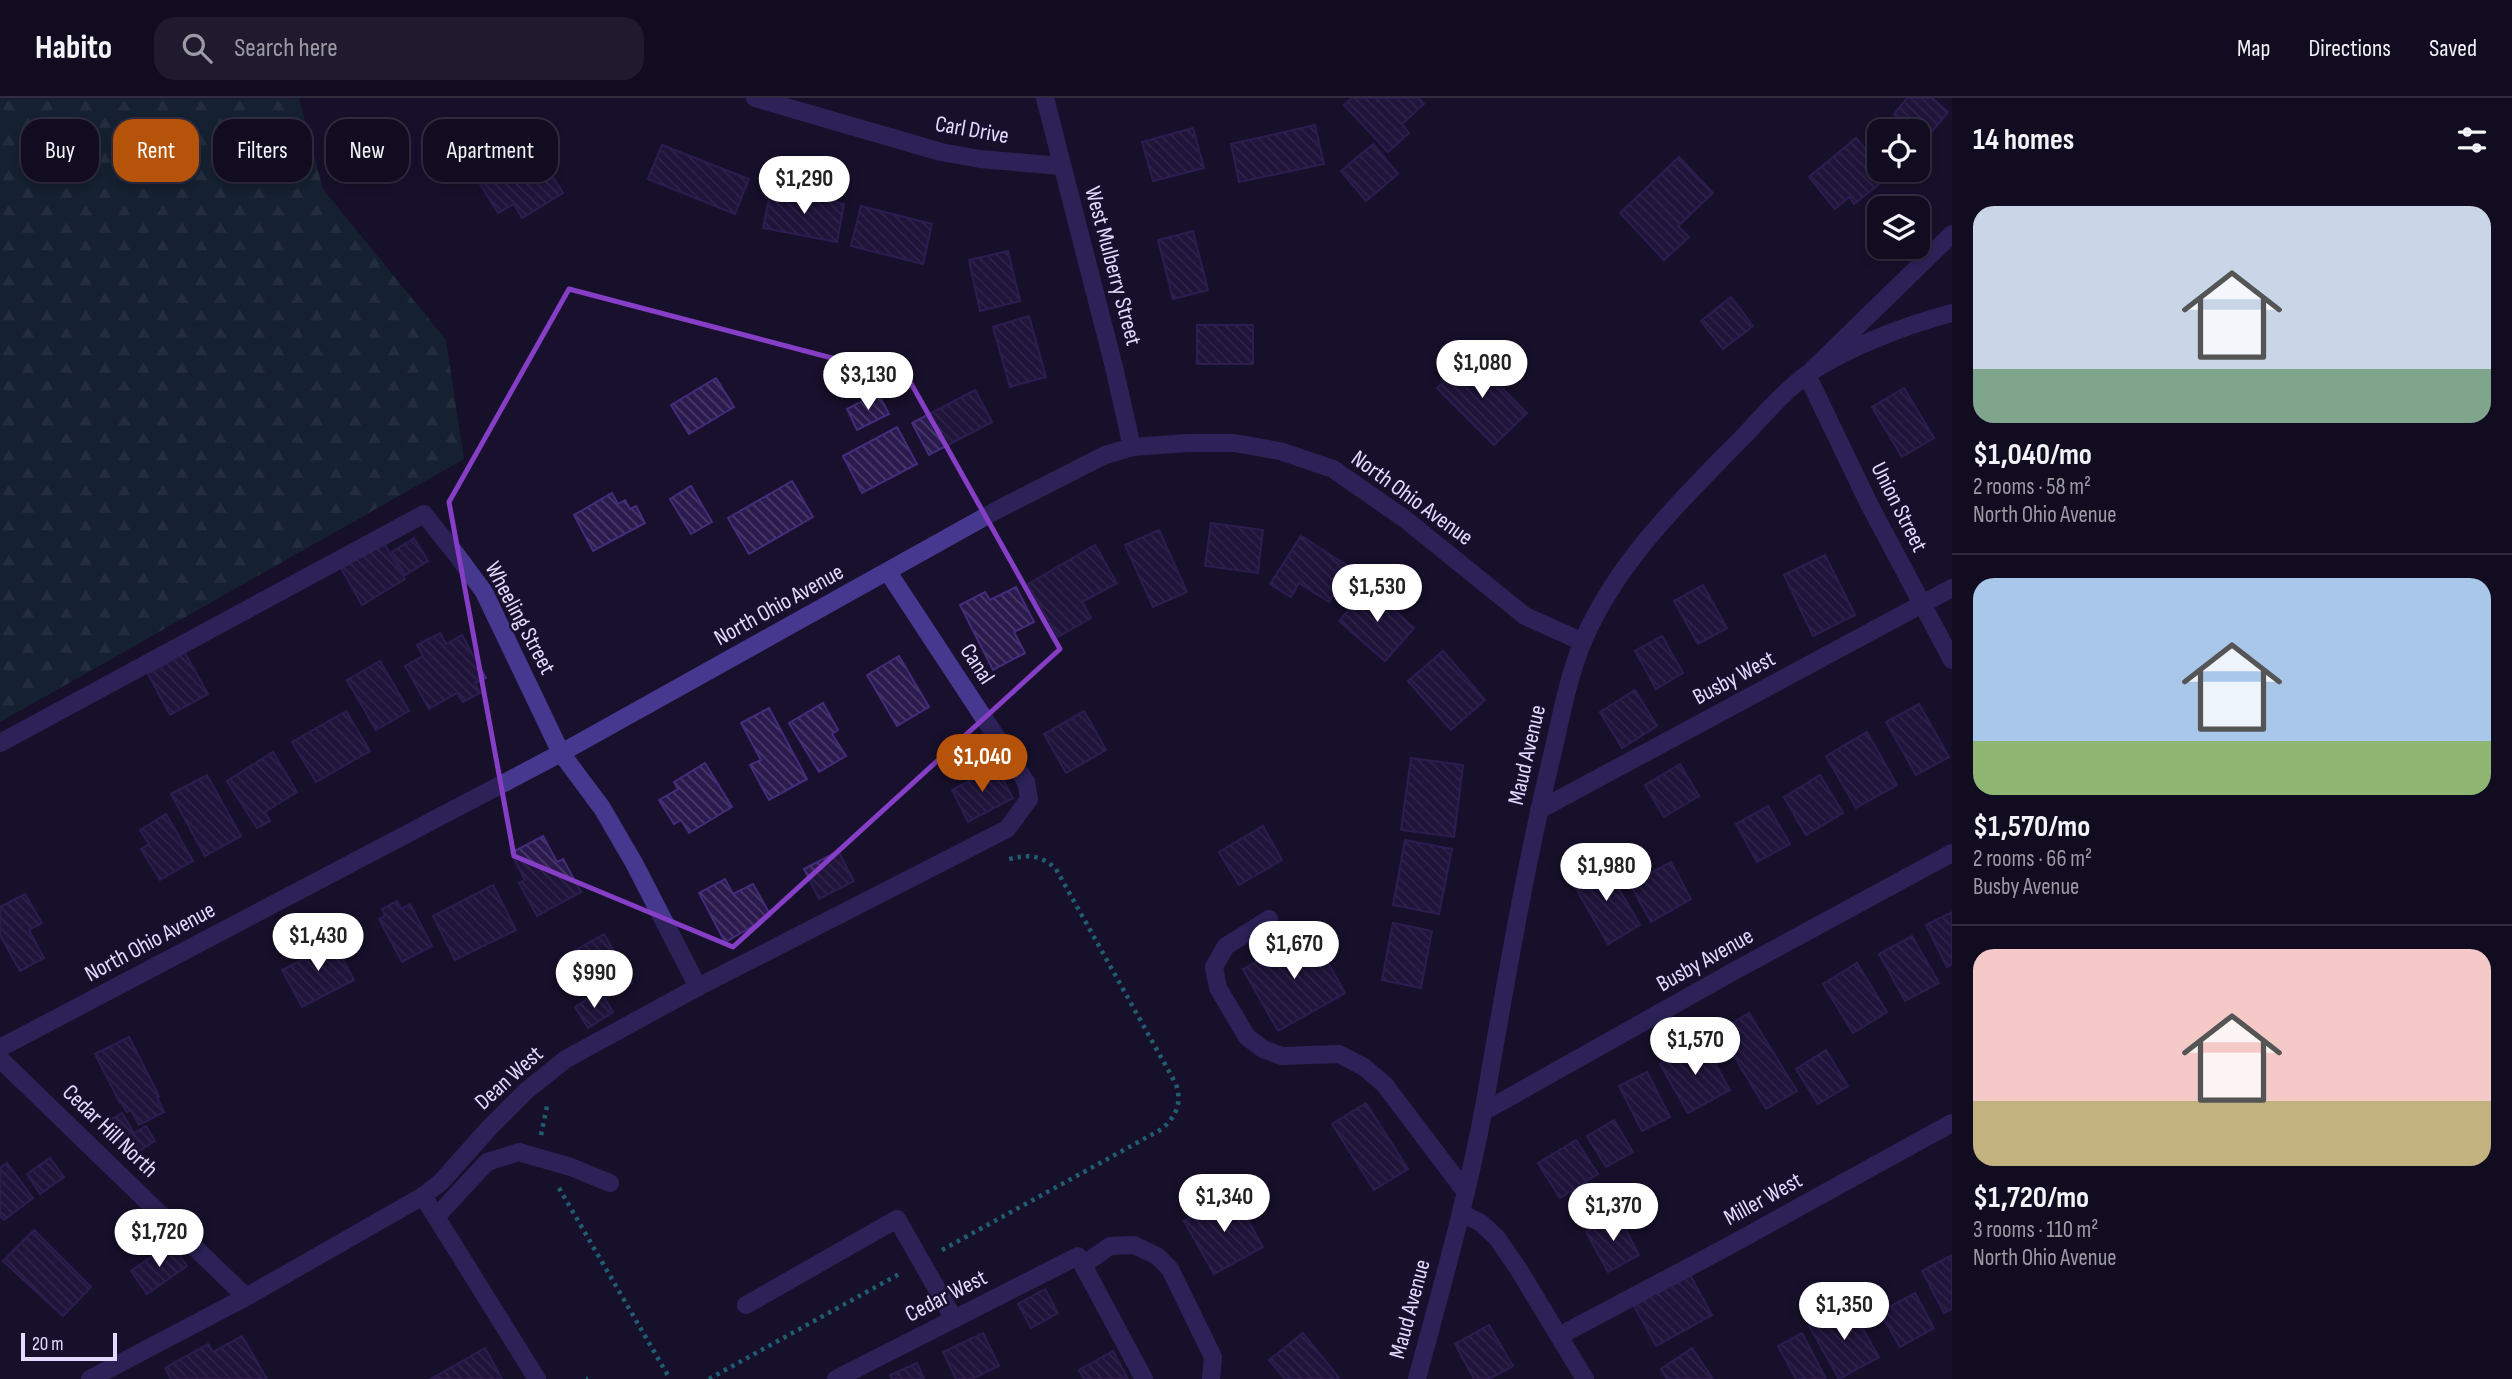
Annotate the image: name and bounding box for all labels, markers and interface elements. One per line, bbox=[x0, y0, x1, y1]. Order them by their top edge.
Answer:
search box bbox=[154, 17, 644, 80]
text: Habito bbox=[35, 28, 112, 68]
icon: search bbox=[178, 29, 216, 67]
text: Search here bbox=[234, 33, 338, 64]
text: Map bbox=[2237, 34, 2270, 63]
text: Directions bbox=[2308, 34, 2391, 63]
text: Saved bbox=[2429, 34, 2477, 63]
street label: Carl Drive bbox=[933, 110, 1011, 150]
chip: Buy bbox=[21, 119, 99, 182]
chip: Rent bbox=[113, 119, 199, 182]
chip: Filters bbox=[213, 119, 312, 182]
chip: New bbox=[326, 119, 409, 182]
chip: Apartment bbox=[423, 119, 558, 182]
map controls bbox=[1867, 119, 1930, 259]
button: locate bbox=[1867, 119, 1930, 182]
icon: filters bbox=[2453, 121, 2491, 159]
text: 14 homes bbox=[1973, 122, 2074, 158]
pin: $1,290 bbox=[747, 156, 861, 216]
text: $1,290 bbox=[775, 165, 833, 193]
street label: West Mulberry Street bbox=[1078, 183, 1148, 349]
button: layers bbox=[1867, 196, 1930, 259]
icon: home bbox=[2169, 252, 2295, 378]
pin: $1,080 bbox=[1425, 341, 1539, 400]
text: $1,080 bbox=[1452, 349, 1512, 377]
pin: $3,130 bbox=[811, 352, 925, 412]
text: $3,130 bbox=[839, 361, 897, 389]
text: $1,040/mo bbox=[1973, 437, 2092, 473]
street label: North Ohio Avenue bbox=[1346, 444, 1478, 552]
street label: Union Street bbox=[1864, 457, 1934, 557]
text: 2 rooms · 58 m² bbox=[1973, 473, 2091, 501]
text: North Ohio Avenue bbox=[1973, 501, 2117, 529]
street label: Wheeling Street bbox=[479, 557, 561, 679]
street label: North Ohio Avenue bbox=[709, 558, 849, 652]
pin: $1,530 bbox=[1320, 564, 1434, 624]
text: $1,530 bbox=[1348, 573, 1406, 601]
icon: home bbox=[2169, 624, 2295, 750]
street label: Canal bbox=[954, 639, 1000, 689]
street label: Busby West bbox=[1688, 645, 1780, 711]
street label: Maud Avenue bbox=[1502, 702, 1552, 808]
pin: $1,040 bbox=[925, 734, 1039, 794]
text: $1,040 bbox=[952, 743, 1012, 771]
text: $1,570/mo bbox=[1973, 809, 2090, 845]
pin: $1,980 bbox=[1549, 844, 1663, 903]
text: 2 rooms · 66 m² bbox=[1973, 845, 2092, 873]
text: $1,980 bbox=[1576, 852, 1636, 880]
text: Busby Avenue bbox=[1973, 873, 2079, 901]
street label: North Ohio Avenue bbox=[80, 896, 220, 988]
pin: $1,430 bbox=[261, 914, 375, 973]
text: $1,430 bbox=[289, 922, 347, 950]
pin: $1,670 bbox=[1237, 922, 1351, 981]
street label: Busby Avenue bbox=[1652, 922, 1758, 998]
text: $1,670 bbox=[1265, 930, 1323, 958]
pin: $990 bbox=[553, 950, 635, 1010]
text: $990 bbox=[572, 959, 616, 987]
icon: home bbox=[2169, 995, 2295, 1121]
pin: $1,570 bbox=[1638, 1018, 1752, 1077]
text: $1,570 bbox=[1666, 1026, 1724, 1054]
street label: Dean West bbox=[469, 1040, 549, 1116]
street label: Cedar Hill North bbox=[56, 1079, 164, 1183]
street label: Miller West bbox=[1719, 1166, 1807, 1232]
pin: $1,340 bbox=[1167, 1174, 1281, 1234]
text: $1,720/mo bbox=[1973, 1180, 2089, 1216]
text: $1,340 bbox=[1195, 1183, 1253, 1211]
pin: $1,370 bbox=[1556, 1184, 1670, 1243]
text: $1,370 bbox=[1584, 1192, 1642, 1220]
pin: $1,720 bbox=[102, 1210, 216, 1269]
text: 3 rooms · 110 m² bbox=[1973, 1216, 2098, 1244]
text: $1,720 bbox=[131, 1218, 187, 1246]
text: North Ohio Avenue bbox=[1973, 1244, 2117, 1272]
street label: Maud Avenue bbox=[1383, 1256, 1437, 1362]
street label: Cedar West bbox=[900, 1264, 992, 1328]
pin: $1,350 bbox=[1787, 1282, 1901, 1342]
text: $1,350 bbox=[1815, 1291, 1873, 1319]
scale bar bbox=[21, 1330, 117, 1362]
text: 20 m bbox=[32, 1333, 64, 1356]

